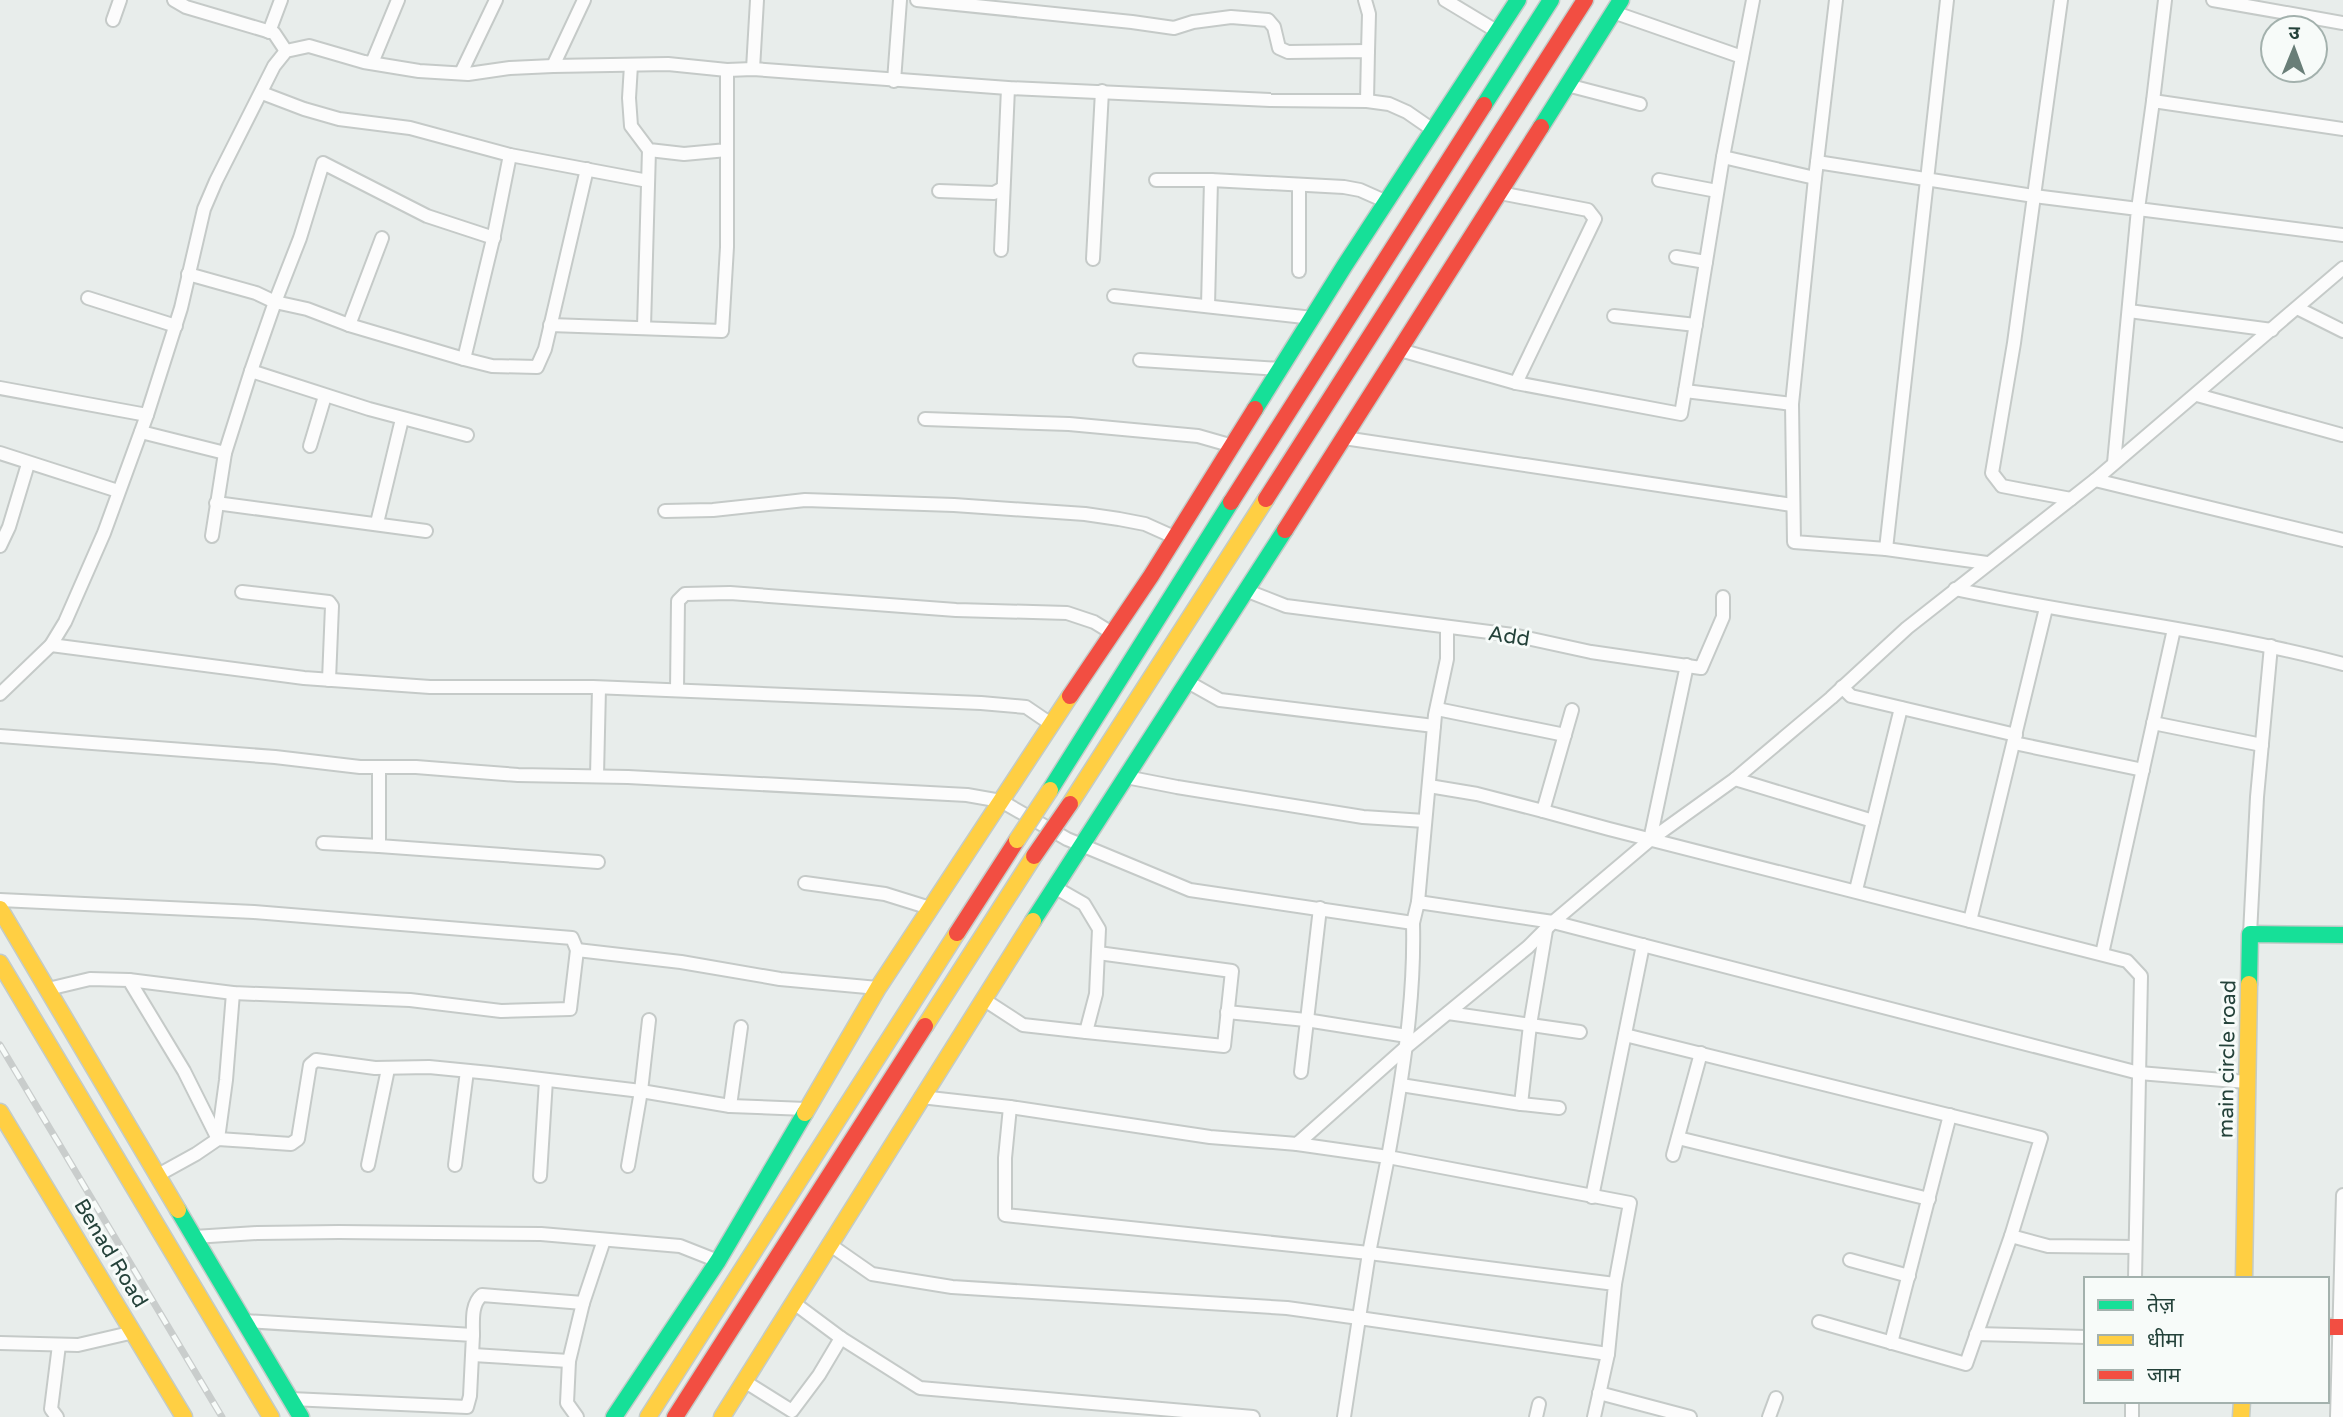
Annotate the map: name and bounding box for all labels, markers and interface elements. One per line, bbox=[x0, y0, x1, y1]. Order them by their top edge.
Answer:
north arrow bbox=[2259, 14, 2329, 84]
text: उ bbox=[2289, 22, 2301, 44]
street label: Add bbox=[1486, 621, 1532, 652]
street label: main circle road bbox=[2214, 980, 2241, 1138]
street label: Benad Road bbox=[68, 1194, 153, 1312]
legend bbox=[2084, 1277, 2329, 1403]
text: तेज़ bbox=[2147, 1293, 2175, 1318]
text: धीमा bbox=[2147, 1328, 2184, 1353]
text: जाम bbox=[2147, 1363, 2181, 1388]

